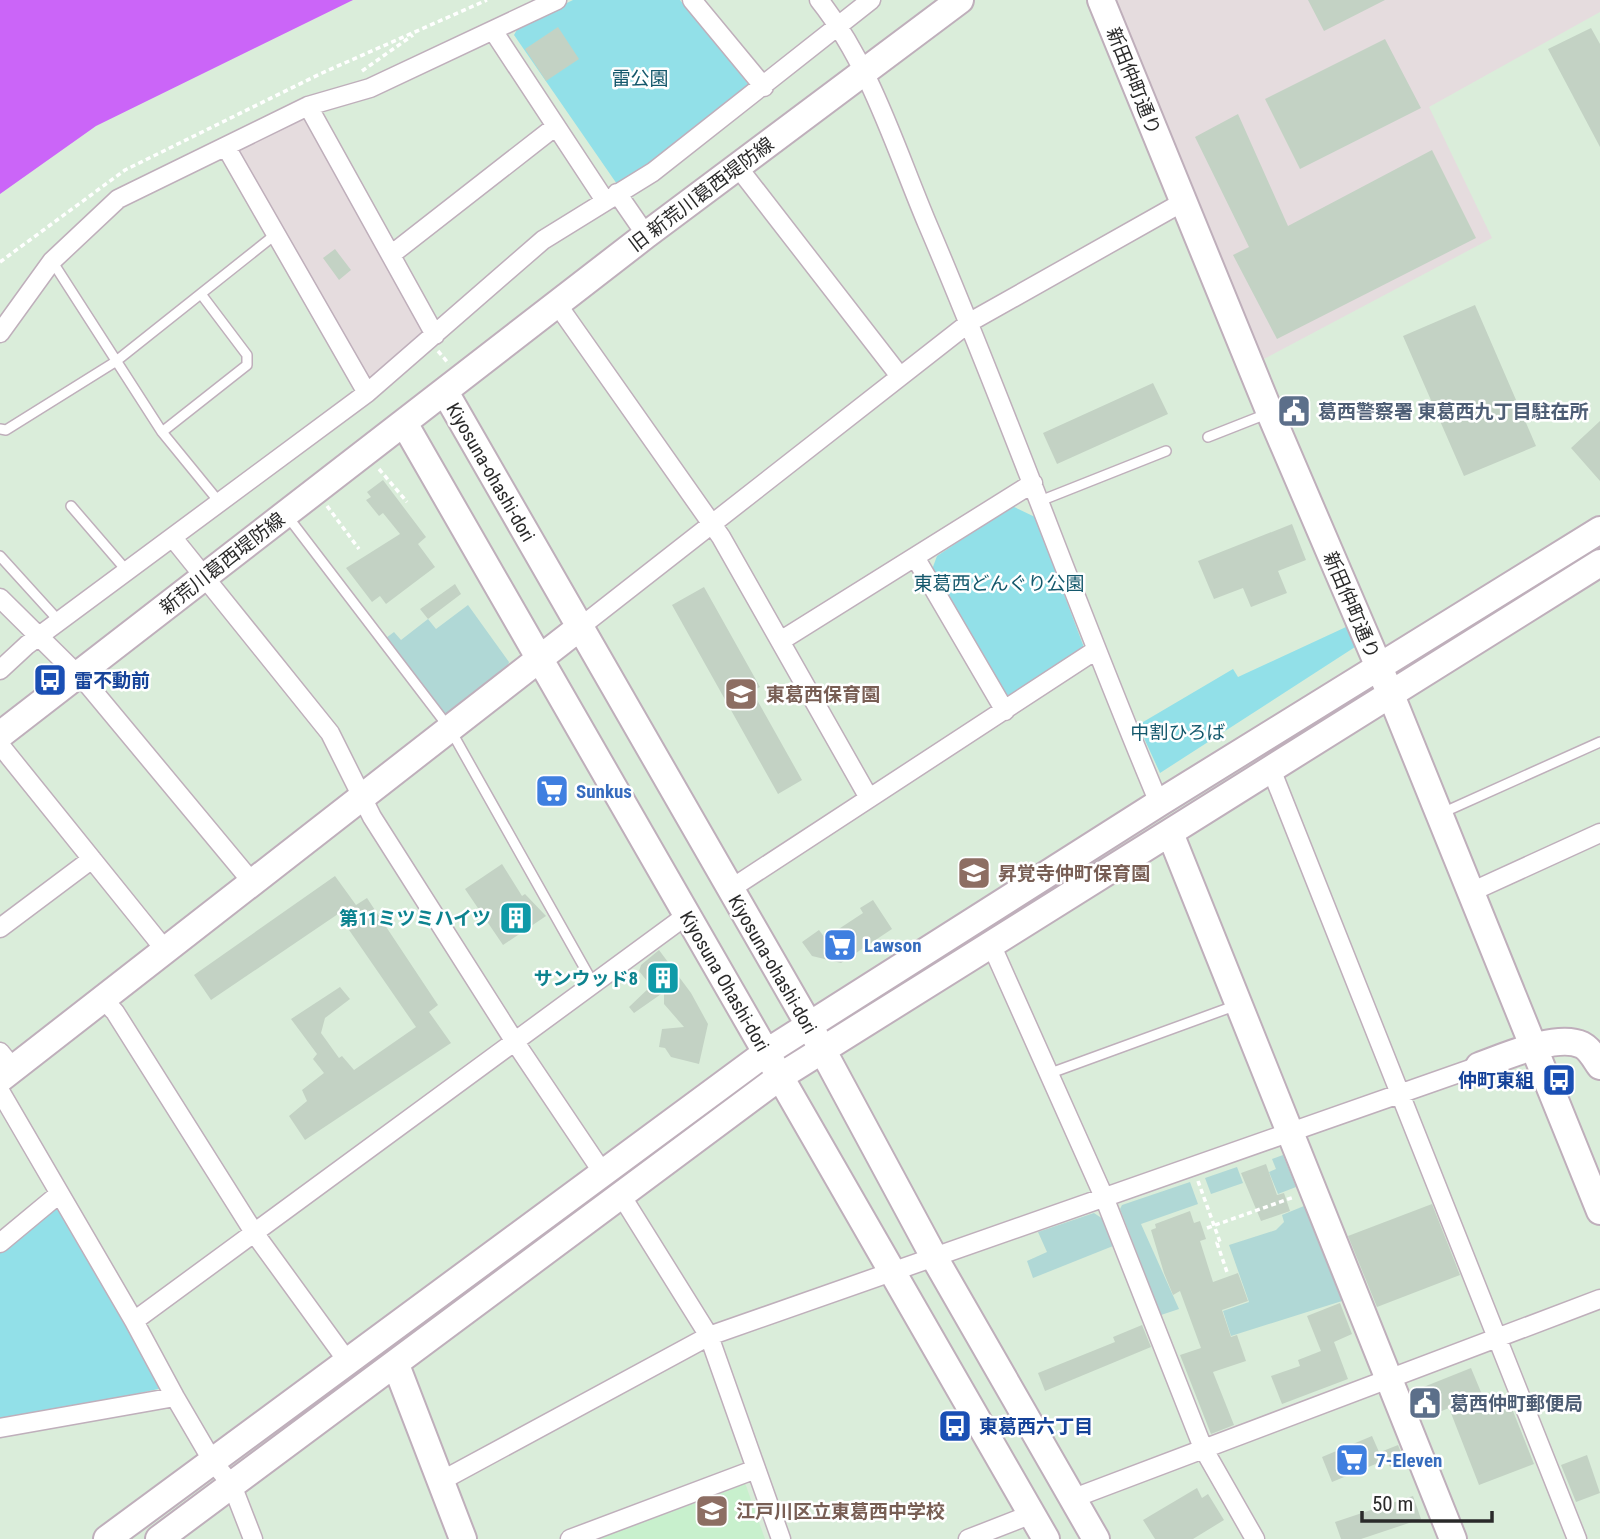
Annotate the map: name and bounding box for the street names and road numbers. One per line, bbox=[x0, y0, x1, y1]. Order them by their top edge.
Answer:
street label: 新田仲町通り bbox=[1102, 24, 1166, 138]
street label: 旧 新荒川葛西堤防線 bbox=[624, 132, 778, 256]
street label: Kiyosuna-ohashi-dori bbox=[441, 399, 540, 546]
street label: 新荒川葛西堤防線 bbox=[155, 508, 289, 619]
street label: 新田仲町通り bbox=[1319, 548, 1384, 662]
street label: Kiyosuna-ohashi-dori bbox=[723, 891, 822, 1038]
street label: Kiyosuna Ohashi-dori bbox=[675, 907, 774, 1056]

